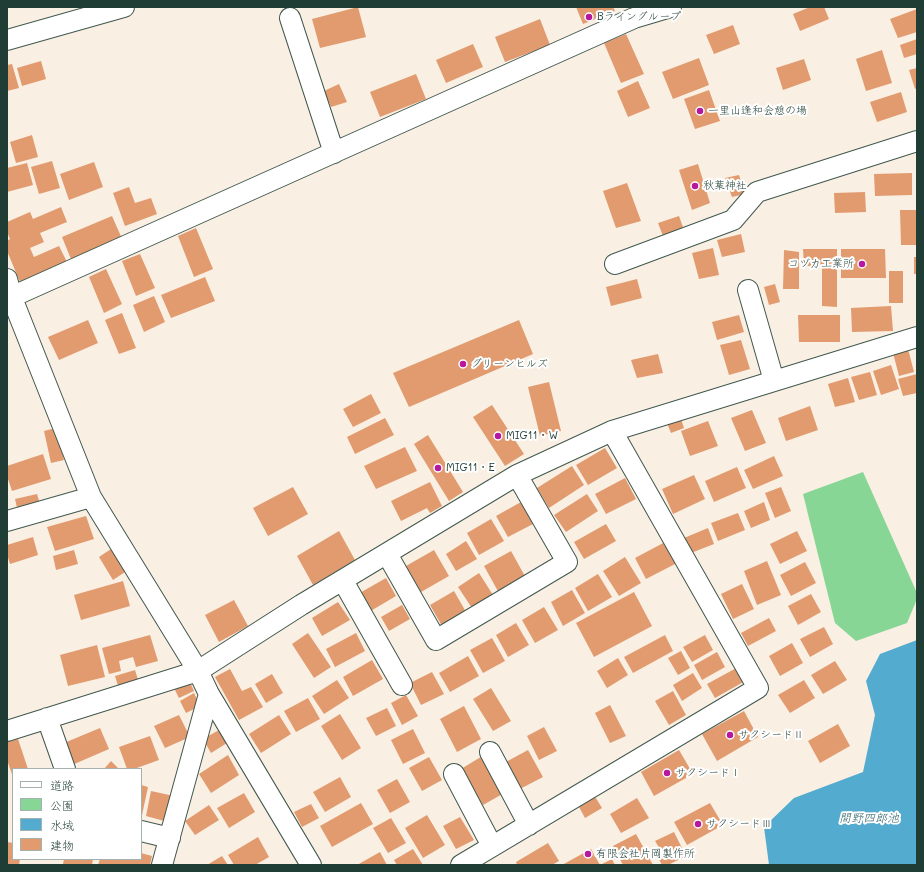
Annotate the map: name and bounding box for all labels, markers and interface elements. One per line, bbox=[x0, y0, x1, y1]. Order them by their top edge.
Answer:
place label: Bライングループ bbox=[597, 10, 681, 24]
marker: Bライングループ bbox=[584, 12, 594, 22]
place label: 一里山逢和会憩の場 bbox=[708, 104, 807, 118]
marker: 一里山逢和会憩の場 bbox=[695, 106, 705, 116]
place label: 秋葉神社 bbox=[703, 179, 747, 193]
marker: 秋葉神社 bbox=[690, 181, 700, 191]
place label: コヅカ工業所 bbox=[788, 257, 854, 271]
marker: コヅカ工業所 bbox=[857, 259, 867, 269]
place label: グリーンヒルズ bbox=[471, 357, 548, 371]
marker: グリーンヒルズ bbox=[458, 359, 468, 369]
place label: MIG11・W bbox=[506, 429, 558, 443]
marker: MIG11・W bbox=[493, 431, 503, 441]
place label: MIG11・E bbox=[446, 461, 495, 475]
marker: MIG11・E bbox=[433, 463, 443, 473]
place label: サクシードⅡ bbox=[738, 728, 804, 742]
marker: サクシードⅡ bbox=[725, 730, 735, 740]
place label: サクシードⅠ bbox=[675, 766, 741, 780]
legend bbox=[12, 768, 142, 860]
marker: サクシードⅠ bbox=[662, 768, 672, 778]
text: 道路 bbox=[50, 777, 74, 793]
text: 公園 bbox=[50, 797, 74, 813]
water label: 間野四郎池 bbox=[839, 811, 899, 825]
text: 水域 bbox=[50, 817, 74, 833]
place label: サクシードⅢ bbox=[706, 817, 772, 831]
marker: サクシードⅢ bbox=[693, 819, 703, 829]
text: 建物 bbox=[50, 837, 74, 853]
place label: 有限会社片岡製作所 bbox=[596, 847, 695, 861]
marker: 有限会社片岡製作所 bbox=[583, 849, 593, 859]

